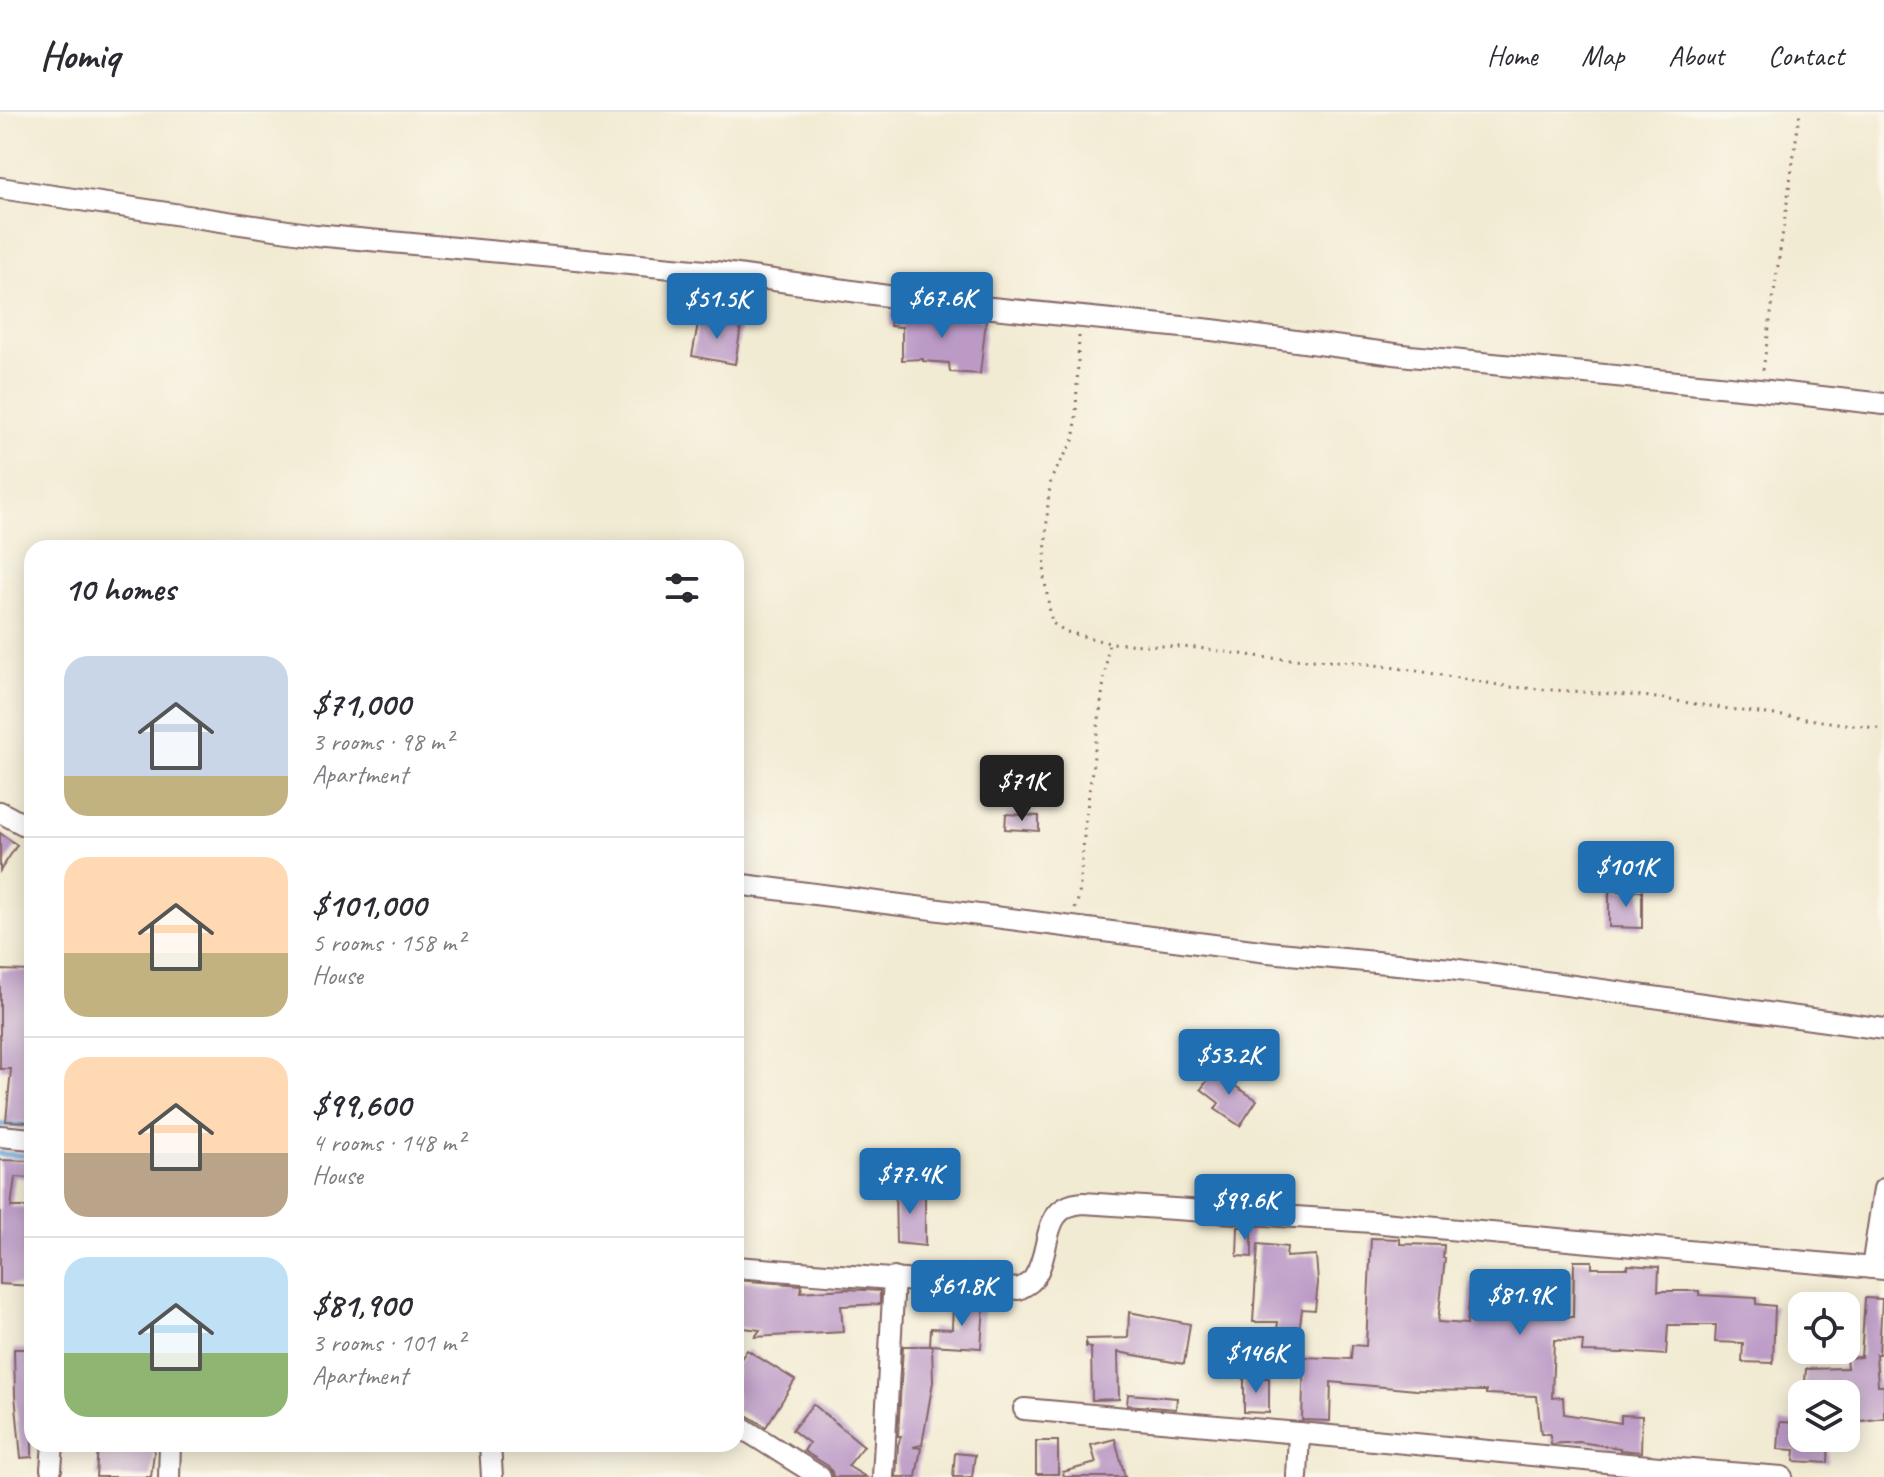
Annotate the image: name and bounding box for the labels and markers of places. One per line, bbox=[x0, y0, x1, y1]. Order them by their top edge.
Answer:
pin: $67.6K bbox=[877, 272, 1007, 340]
pin: $51.5K bbox=[652, 273, 782, 341]
pin: $71K bbox=[975, 755, 1069, 823]
pin: $101K bbox=[1570, 841, 1682, 909]
pin: $53.2K bbox=[1164, 1029, 1294, 1097]
pin: $77.4K bbox=[845, 1148, 975, 1216]
pin: $99.6K bbox=[1180, 1174, 1310, 1242]
pin: $61.8K bbox=[897, 1260, 1027, 1328]
pin: $81.9K bbox=[1455, 1269, 1585, 1337]
pin: $146K bbox=[1200, 1327, 1312, 1395]

